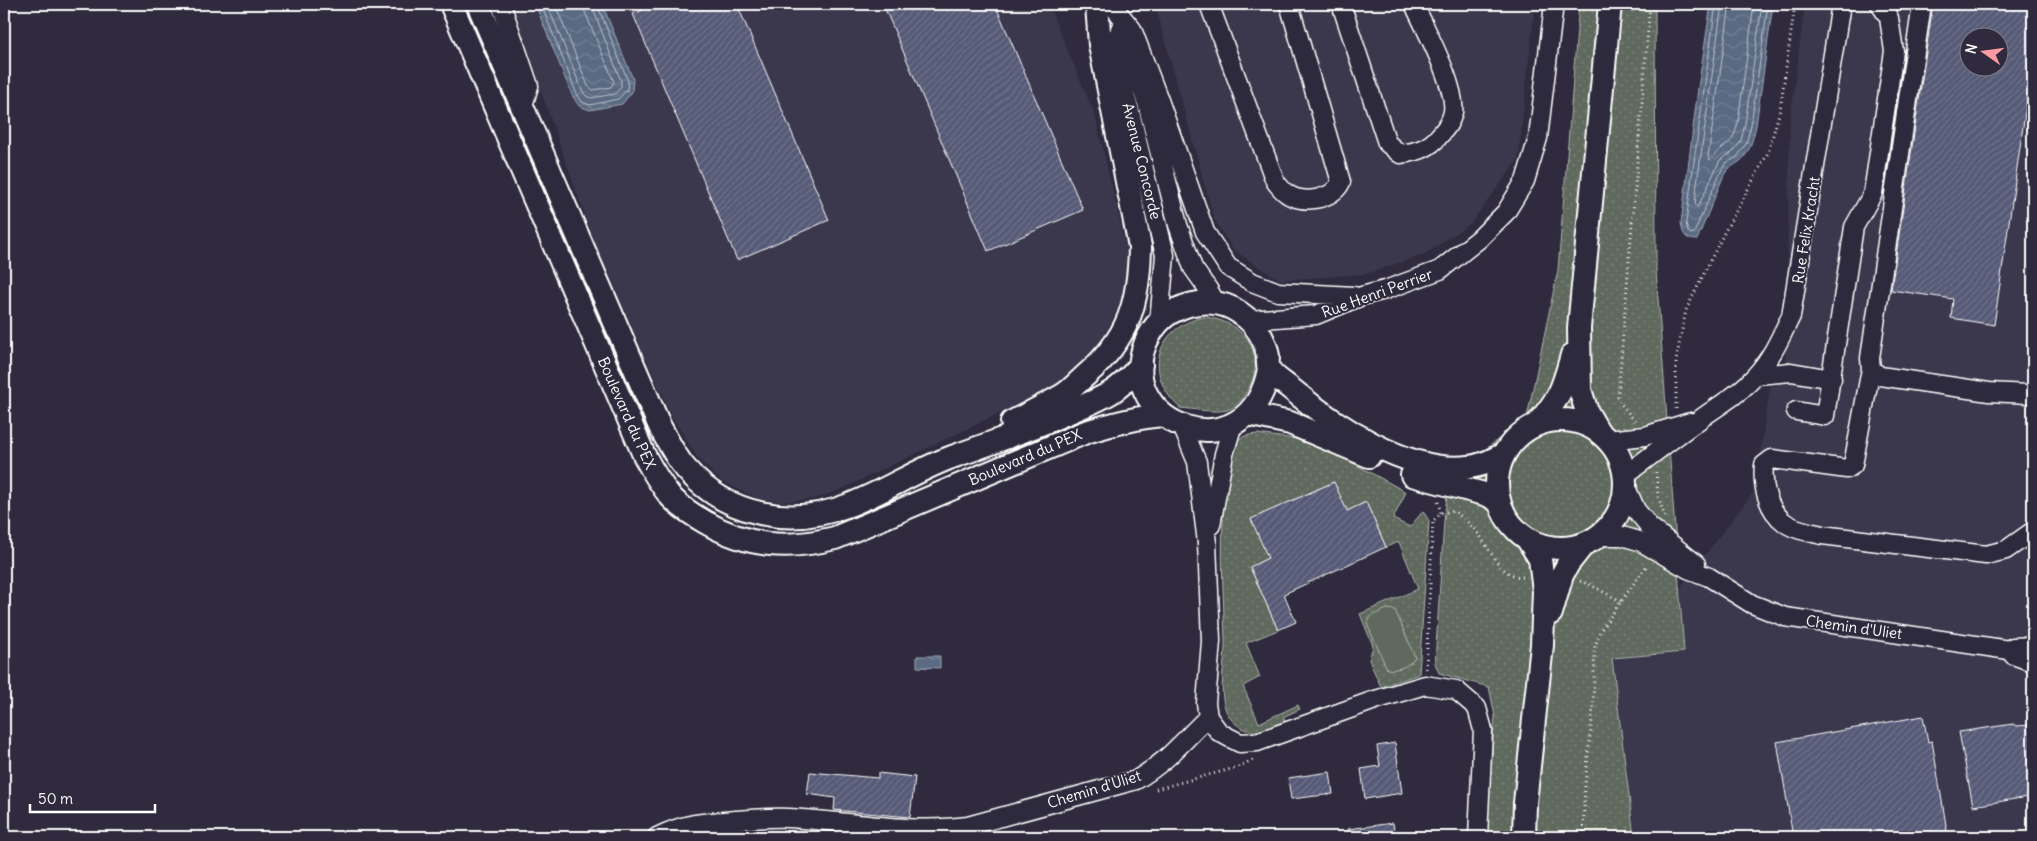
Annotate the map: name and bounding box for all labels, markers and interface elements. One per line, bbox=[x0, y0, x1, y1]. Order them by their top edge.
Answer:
north arrow bbox=[1960, 28, 2010, 78]
text: N bbox=[1961, 42, 1981, 56]
street label: Avenue Concorde bbox=[1118, 101, 1166, 221]
street label: Rue Felix Kracht bbox=[1788, 175, 1824, 285]
street label: Rue Henri Perrier bbox=[1319, 264, 1435, 322]
street label: Boulevard du PEX bbox=[594, 354, 661, 473]
street label: Boulevard du PEX bbox=[966, 424, 1085, 489]
street label: Chemin d'Uliet bbox=[1805, 611, 1903, 643]
street label: Chemin d'Uliet bbox=[1045, 766, 1143, 812]
scale bar bbox=[30, 781, 155, 813]
text: 50 m bbox=[38, 789, 73, 808]

